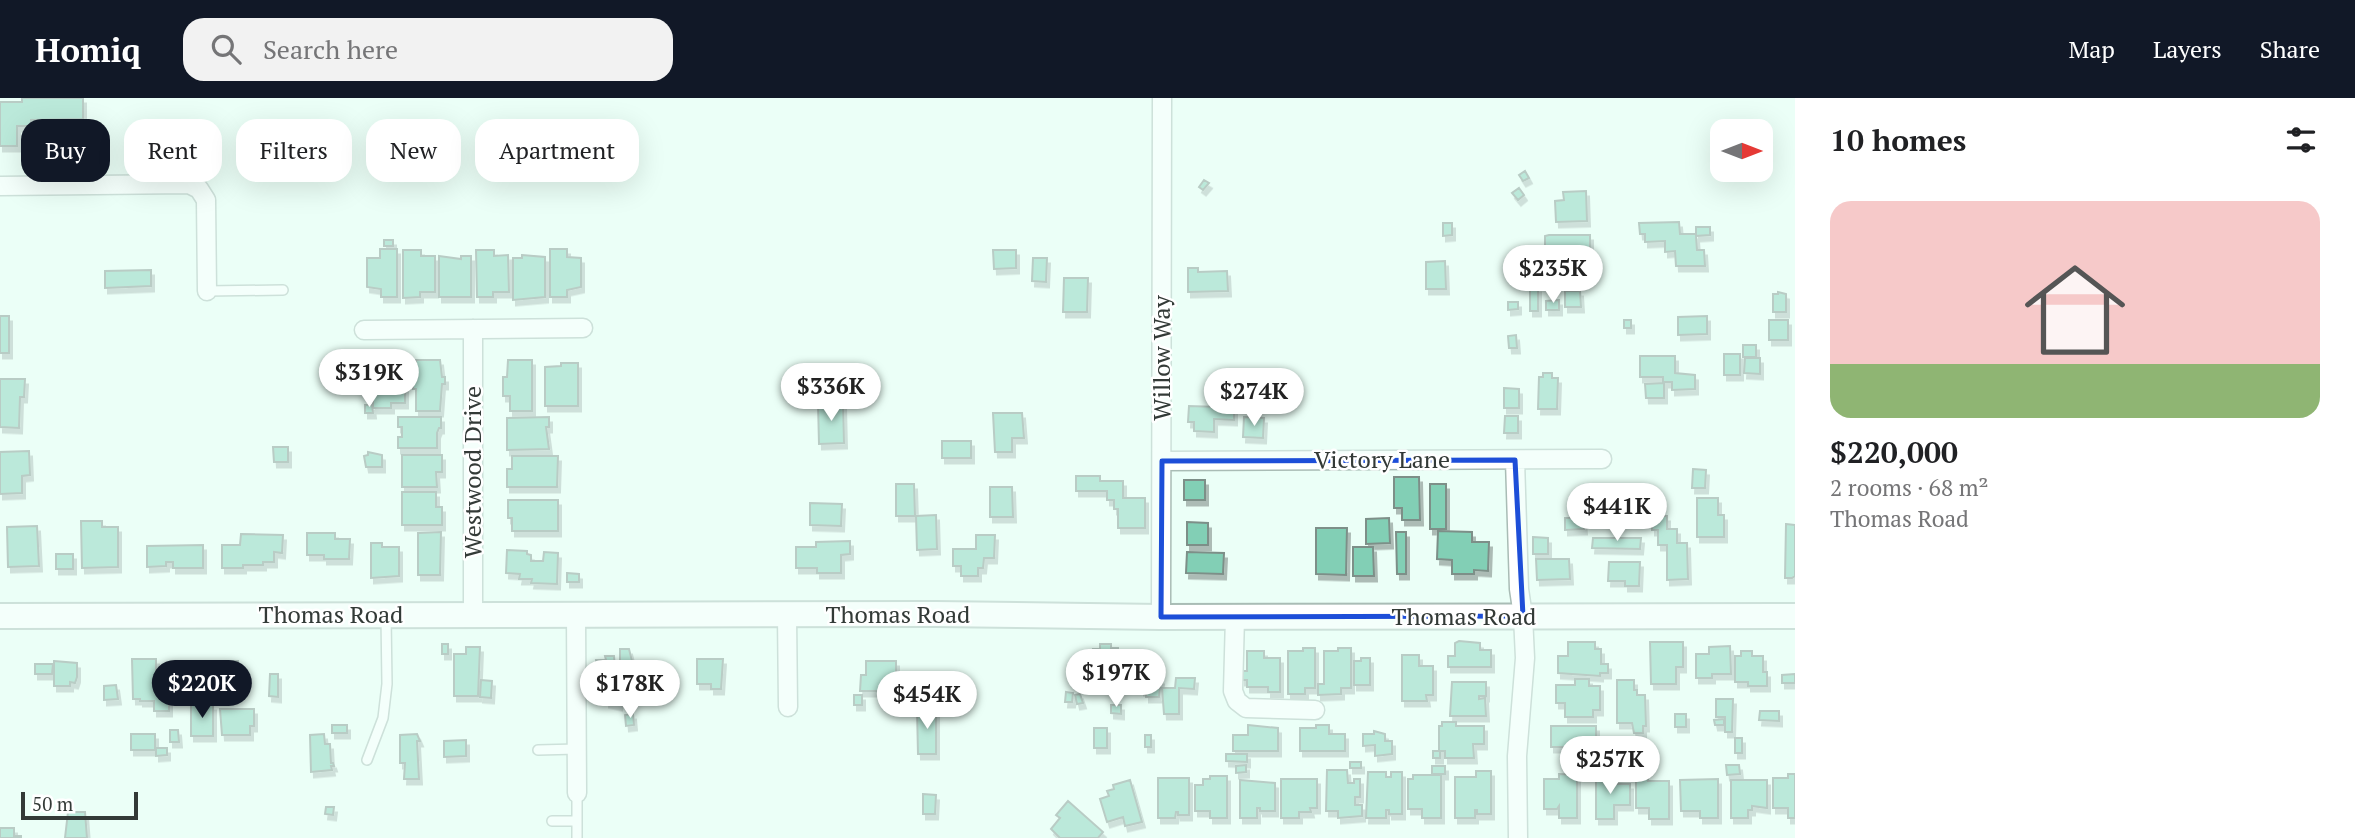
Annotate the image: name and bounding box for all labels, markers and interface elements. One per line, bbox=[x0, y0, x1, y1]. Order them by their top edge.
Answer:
search box bbox=[183, 18, 673, 81]
text: Homiq bbox=[35, 28, 141, 71]
icon: search bbox=[207, 30, 245, 68]
text: Search here bbox=[263, 32, 398, 66]
text: Map bbox=[2068, 33, 2115, 65]
text: Layers bbox=[2153, 33, 2222, 65]
text: Share bbox=[2260, 33, 2320, 65]
chip: Buy bbox=[21, 119, 110, 182]
chip: Rent bbox=[124, 119, 222, 182]
chip: Filters bbox=[236, 119, 352, 182]
chip: New bbox=[366, 119, 461, 182]
chip: Apartment bbox=[475, 119, 639, 182]
north arrow bbox=[1710, 119, 1773, 182]
map controls bbox=[1710, 119, 1773, 182]
text: 10 homes bbox=[1830, 120, 1966, 160]
icon: filters bbox=[2282, 121, 2320, 159]
pin: $235K bbox=[1504, 246, 1602, 305]
icon: home bbox=[2012, 247, 2138, 373]
text: $235K bbox=[1519, 252, 1587, 283]
street label: Willow Way bbox=[1145, 294, 1177, 421]
pin: $319K bbox=[320, 350, 418, 409]
text: $319K bbox=[335, 356, 403, 387]
pin: $336K bbox=[782, 364, 880, 423]
pin: $274K bbox=[1205, 368, 1303, 428]
text: $336K bbox=[797, 370, 865, 401]
text: $274K bbox=[1220, 375, 1288, 406]
street label: Westwood Drive bbox=[456, 386, 488, 558]
text: $220,000 bbox=[1830, 432, 1958, 472]
street label: Victory Lane bbox=[1314, 443, 1450, 475]
text: 2 rooms · 68 m² bbox=[1830, 472, 1989, 503]
pin: $441K bbox=[1568, 484, 1666, 543]
text: $441K bbox=[1583, 490, 1651, 521]
text: Thomas Road bbox=[1830, 503, 1969, 534]
street label: Thomas Road bbox=[259, 598, 403, 630]
street label: Thomas Road bbox=[826, 598, 970, 630]
street label: Thomas Road bbox=[1392, 600, 1536, 632]
pin: $197K bbox=[1067, 650, 1165, 709]
text: $197K bbox=[1082, 656, 1150, 687]
pin: $220K bbox=[153, 660, 251, 720]
pin: $178K bbox=[581, 660, 679, 720]
text: $220K bbox=[168, 667, 236, 698]
text: $178K bbox=[596, 667, 664, 698]
pin: $454K bbox=[878, 672, 976, 731]
text: $454K bbox=[893, 678, 961, 709]
pin: $257K bbox=[1561, 736, 1659, 796]
text: $257K bbox=[1576, 743, 1644, 774]
scale bar bbox=[21, 789, 138, 821]
text: 50 m bbox=[32, 791, 73, 816]

